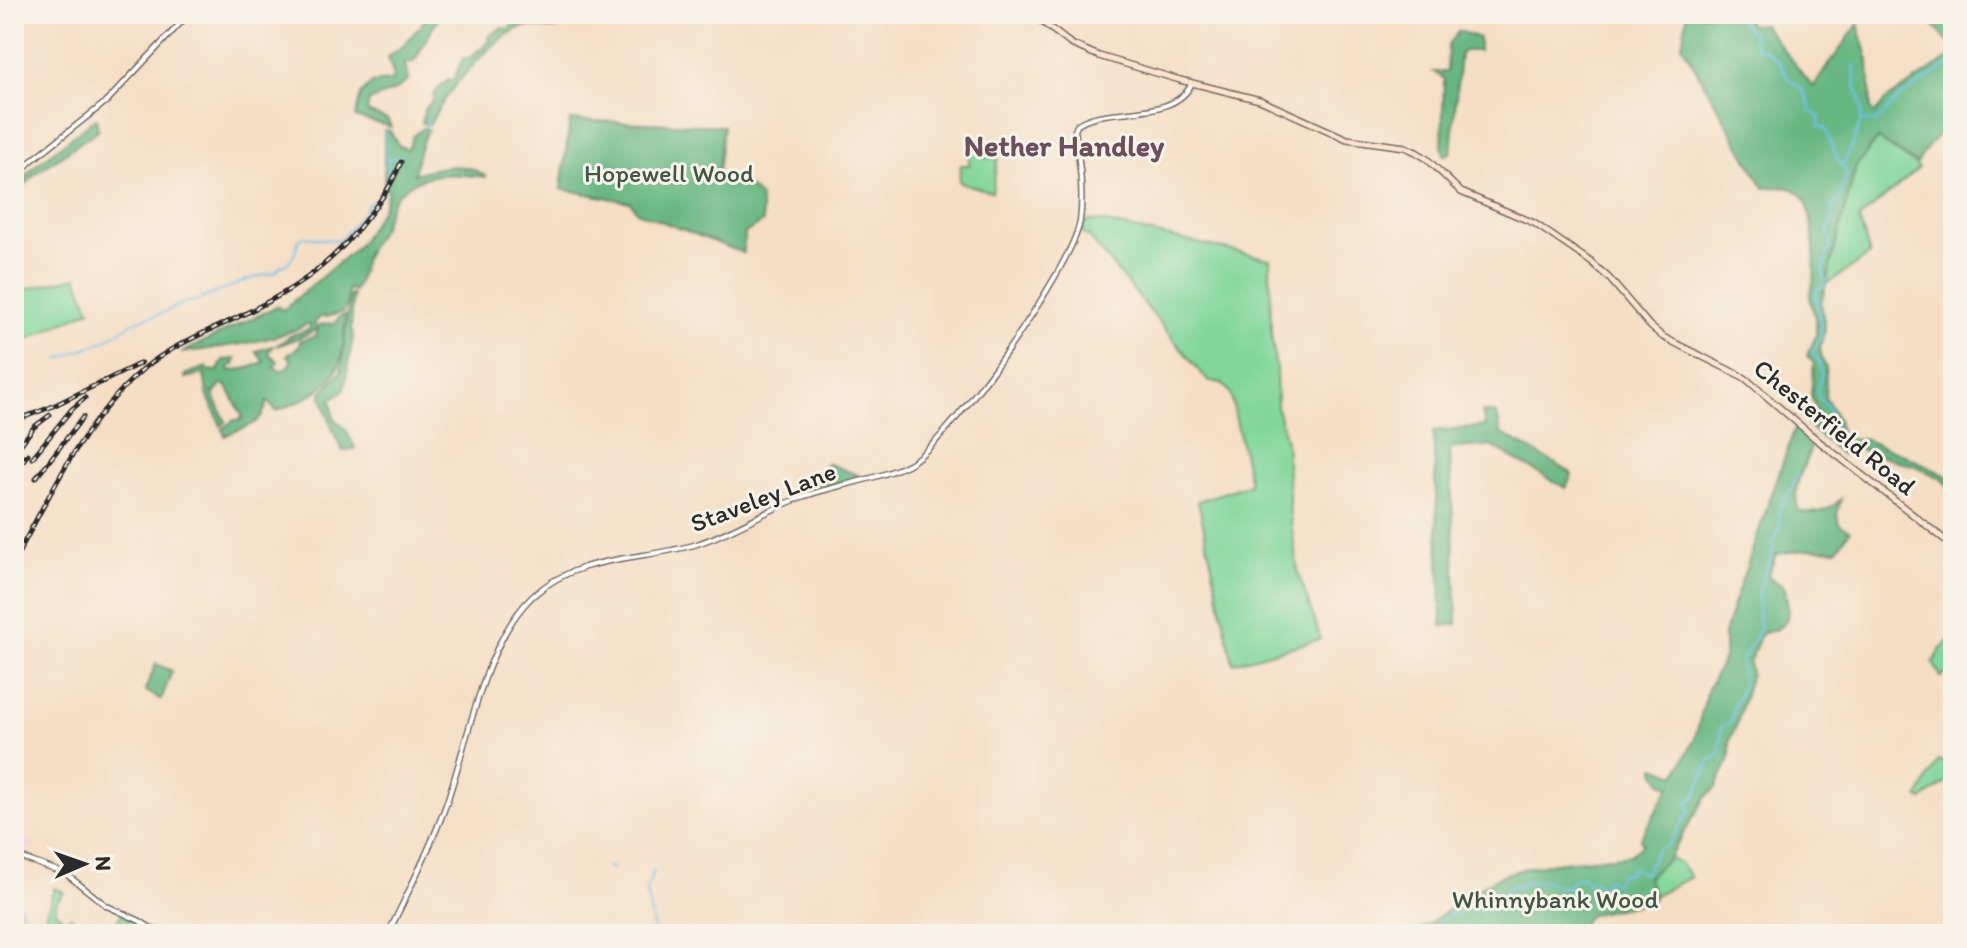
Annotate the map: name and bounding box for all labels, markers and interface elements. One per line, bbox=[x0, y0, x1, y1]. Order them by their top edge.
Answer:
district label: Nether Handley bbox=[964, 127, 1165, 164]
park label: Hopewell Wood bbox=[584, 157, 754, 189]
street label: Chesterfield Road bbox=[1747, 352, 1923, 503]
street label: Staveley Lane bbox=[686, 455, 840, 539]
north arrow bbox=[44, 824, 124, 904]
text: N bbox=[90, 855, 117, 871]
park label: Whinnybank Wood bbox=[1452, 883, 1658, 915]

